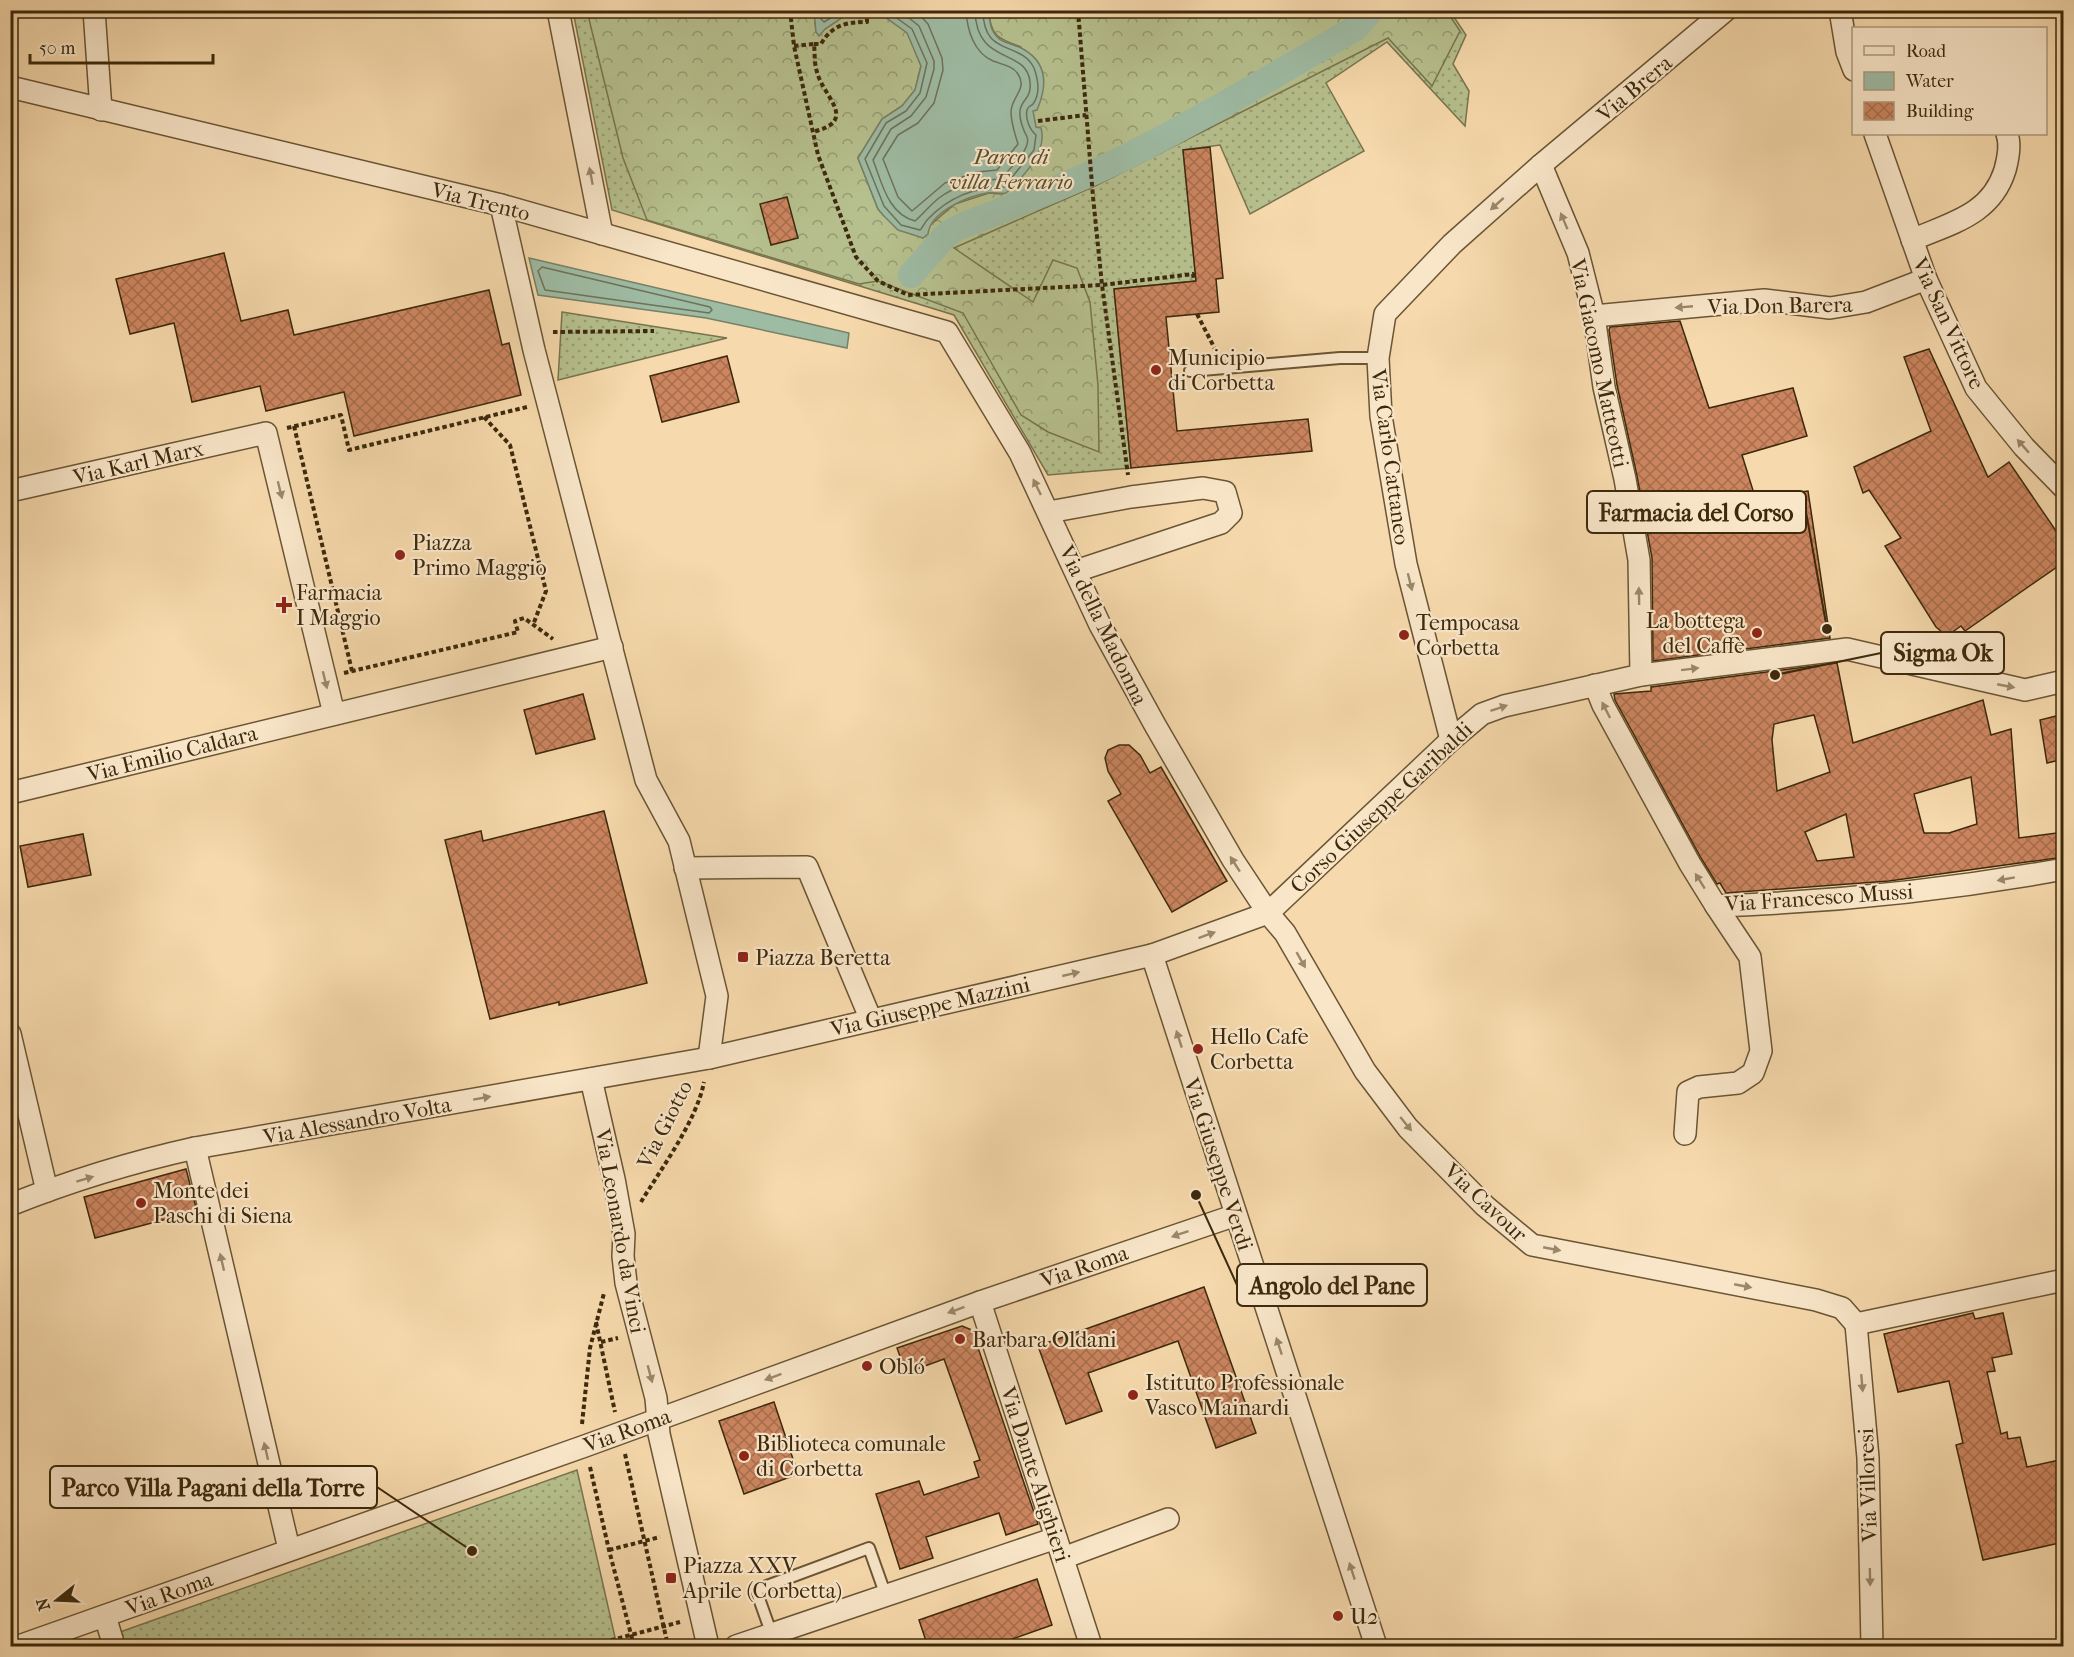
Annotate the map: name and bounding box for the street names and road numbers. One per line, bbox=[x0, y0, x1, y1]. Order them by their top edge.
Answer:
street label: Via Brera bbox=[1591, 49, 1678, 128]
street label: Via Trento bbox=[428, 177, 533, 227]
street label: Via San Vittore bbox=[1906, 253, 1990, 393]
street label: Via Giacomo Matteotti bbox=[1564, 255, 1634, 471]
street label: Via Don Barera bbox=[1706, 292, 1854, 320]
street label: Via Carlo Cattaneo bbox=[1365, 367, 1415, 547]
street label: Via Karl Marx bbox=[69, 435, 207, 491]
street label: Via della Madonna bbox=[1053, 540, 1153, 710]
street label: Corso Giuseppe Garibaldi bbox=[1285, 716, 1479, 899]
street label: Via Emilio Caldara bbox=[83, 720, 261, 788]
street label: Via Francesco Mussi bbox=[1723, 878, 1915, 918]
street label: Via Giuseppe Mazzini bbox=[827, 971, 1033, 1043]
street label: Via Giuseppe Verdi bbox=[1178, 1074, 1258, 1254]
street label: Via Giotto bbox=[631, 1076, 698, 1174]
street label: Via Alessandro Volta bbox=[260, 1091, 454, 1151]
street label: Via Leonardo da Vinci bbox=[589, 1126, 651, 1336]
street label: Via Cavour bbox=[1438, 1157, 1533, 1248]
street label: Via Roma bbox=[1036, 1240, 1132, 1294]
street label: Via Dante Alighieri bbox=[994, 1382, 1076, 1566]
street label: Via Roma bbox=[579, 1403, 675, 1459]
street label: Via Villoresi bbox=[1853, 1427, 1883, 1543]
street label: Via Roma bbox=[121, 1566, 217, 1622]

